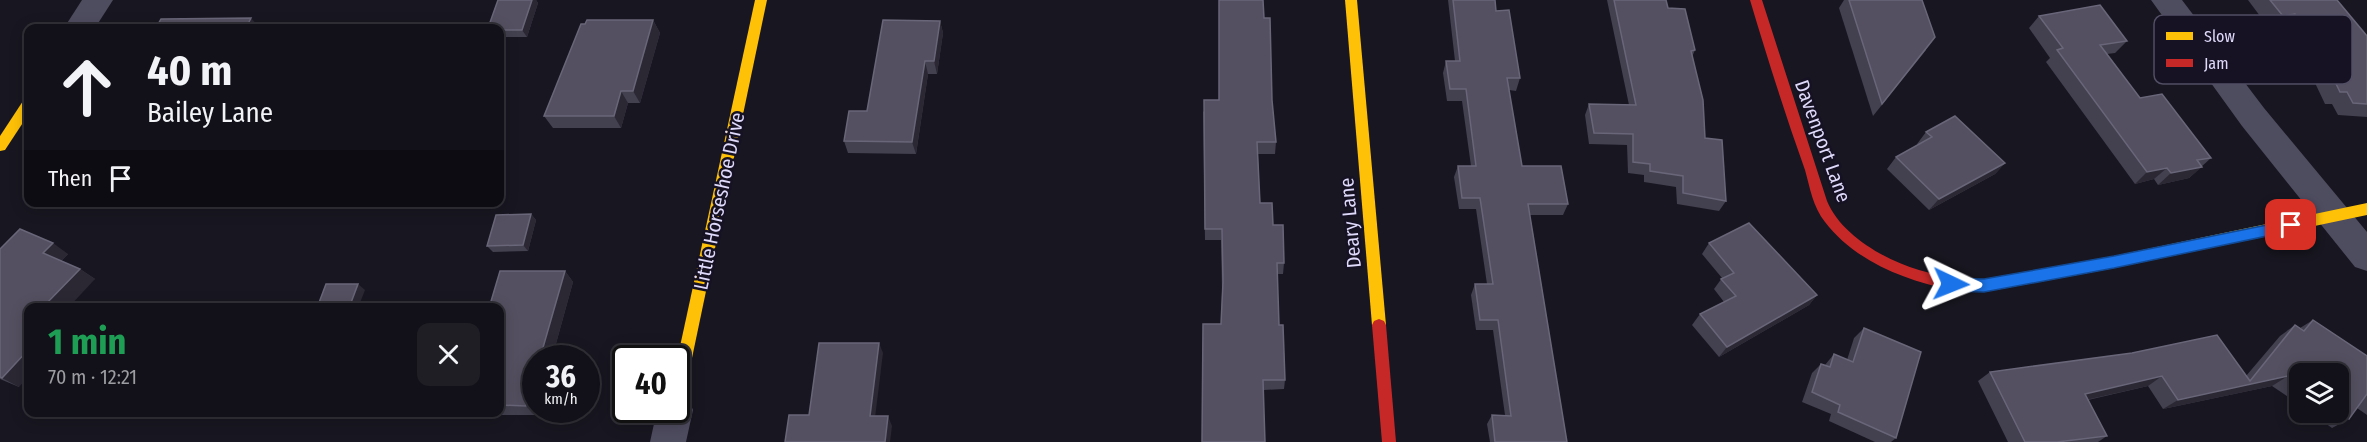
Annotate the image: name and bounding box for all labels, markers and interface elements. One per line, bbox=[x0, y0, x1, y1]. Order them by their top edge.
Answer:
legend bbox=[2154, 15, 2352, 84]
text: Slow bbox=[2204, 27, 2235, 46]
text: 40 m bbox=[147, 46, 232, 96]
icon: ahead bbox=[48, 48, 126, 126]
text: Jam bbox=[2204, 54, 2229, 73]
street label: Davenport Lane bbox=[1790, 77, 1856, 205]
text: Bailey Lane bbox=[147, 97, 273, 129]
street label: Little Horseshoe Drive bbox=[688, 110, 750, 292]
icon: arrive bbox=[104, 162, 137, 195]
text: Then bbox=[48, 165, 92, 192]
street label: Deary Lane bbox=[1334, 177, 1366, 269]
pin bbox=[2265, 199, 2316, 250]
icon: arrive bbox=[2274, 208, 2307, 241]
position arrow bbox=[1919, 252, 1983, 316]
text: 1 min bbox=[48, 320, 126, 364]
button: close bbox=[417, 323, 480, 386]
speed limit sign: 40 bbox=[612, 345, 690, 423]
text: 36 bbox=[546, 359, 576, 395]
map controls bbox=[2289, 363, 2349, 423]
button: layers bbox=[2289, 363, 2349, 423]
text: 70 m · 12:21 bbox=[48, 365, 137, 389]
text: km/h bbox=[544, 390, 578, 408]

